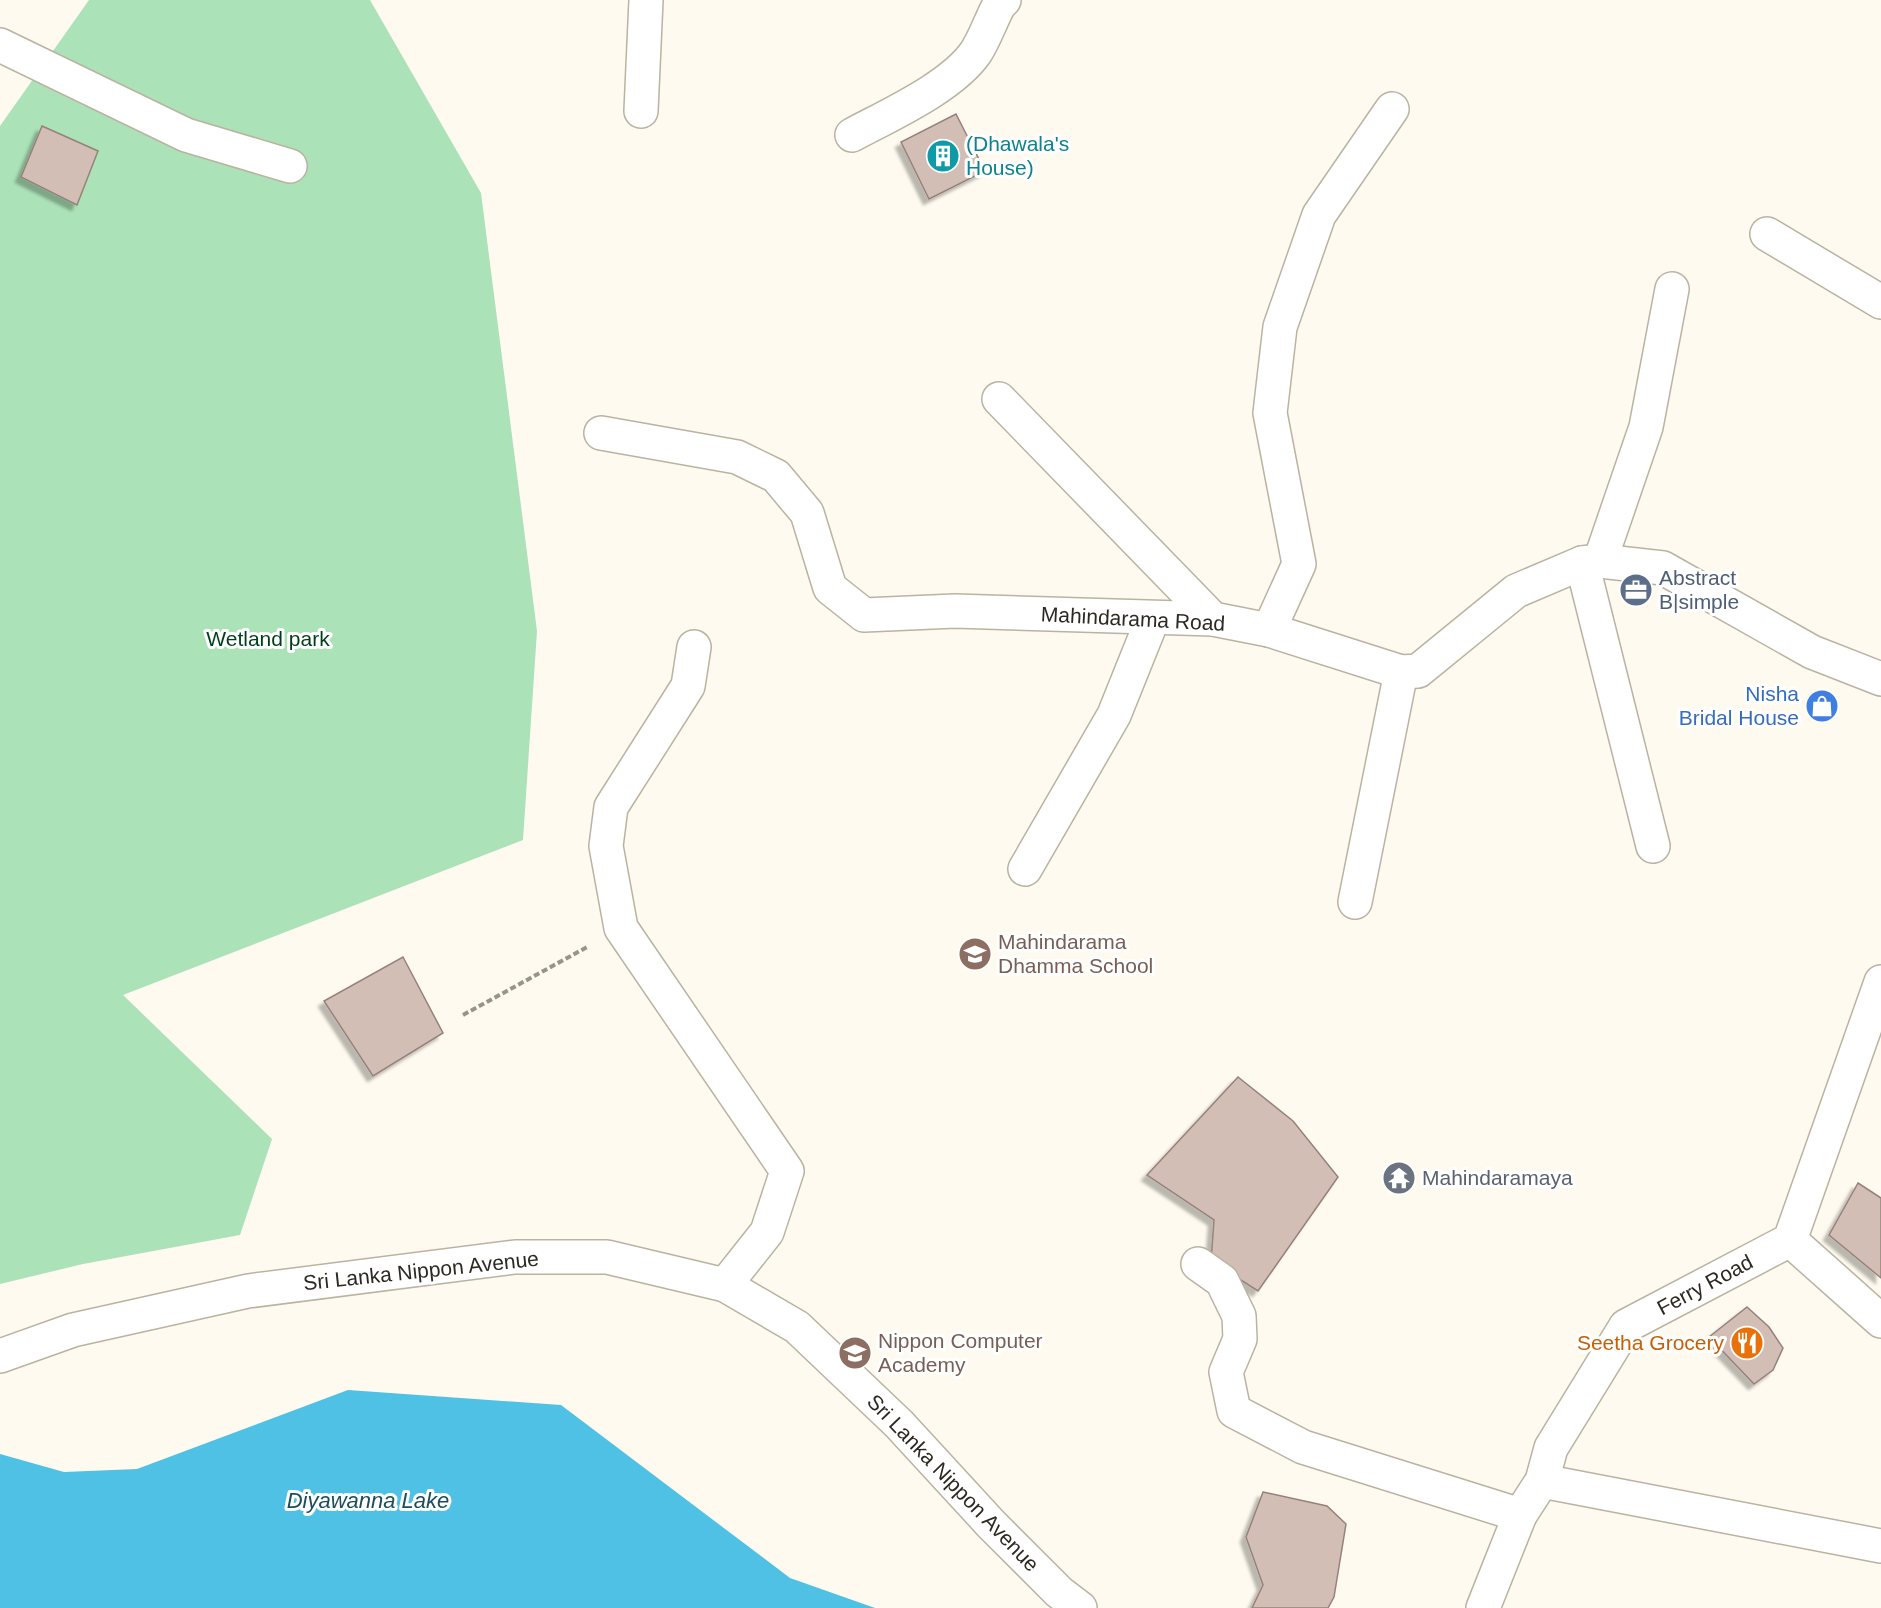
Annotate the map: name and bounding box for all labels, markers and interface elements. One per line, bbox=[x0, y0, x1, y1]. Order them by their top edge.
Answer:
place label: (Dhawala's House) bbox=[966, 132, 1069, 179]
building icon: (Dhawala's House) bbox=[925, 138, 961, 174]
place label: Abstract B|simple bbox=[1659, 566, 1739, 613]
office icon: Abstract B|simple bbox=[1618, 572, 1654, 608]
street label: Mahindarama Road bbox=[1040, 602, 1226, 635]
park label: Wetland park bbox=[206, 627, 330, 650]
place label: Nisha Bridal House bbox=[1679, 682, 1799, 729]
shop icon: Nisha Bridal House bbox=[1804, 688, 1840, 724]
place label: Mahindarama Dhamma School bbox=[998, 930, 1153, 977]
school or university icon: Mahindarama Dhamma School bbox=[957, 936, 993, 972]
temple icon: Mahindaramaya bbox=[1381, 1160, 1417, 1196]
place label: Mahindaramaya bbox=[1422, 1166, 1573, 1189]
street label: Sri Lanka Nippon Avenue bbox=[302, 1247, 540, 1294]
street label: Ferry Road bbox=[1653, 1250, 1757, 1319]
restaurant icon: Seetha Grocery bbox=[1729, 1325, 1765, 1361]
place label: Nippon Computer Academy bbox=[878, 1329, 1043, 1376]
place label: Seetha Grocery bbox=[1577, 1331, 1724, 1354]
school or university icon: Nippon Computer Academy bbox=[837, 1335, 873, 1371]
street label: Sri Lanka Nippon Avenue bbox=[863, 1390, 1044, 1576]
water label: Diyawanna Lake bbox=[287, 1488, 449, 1513]

